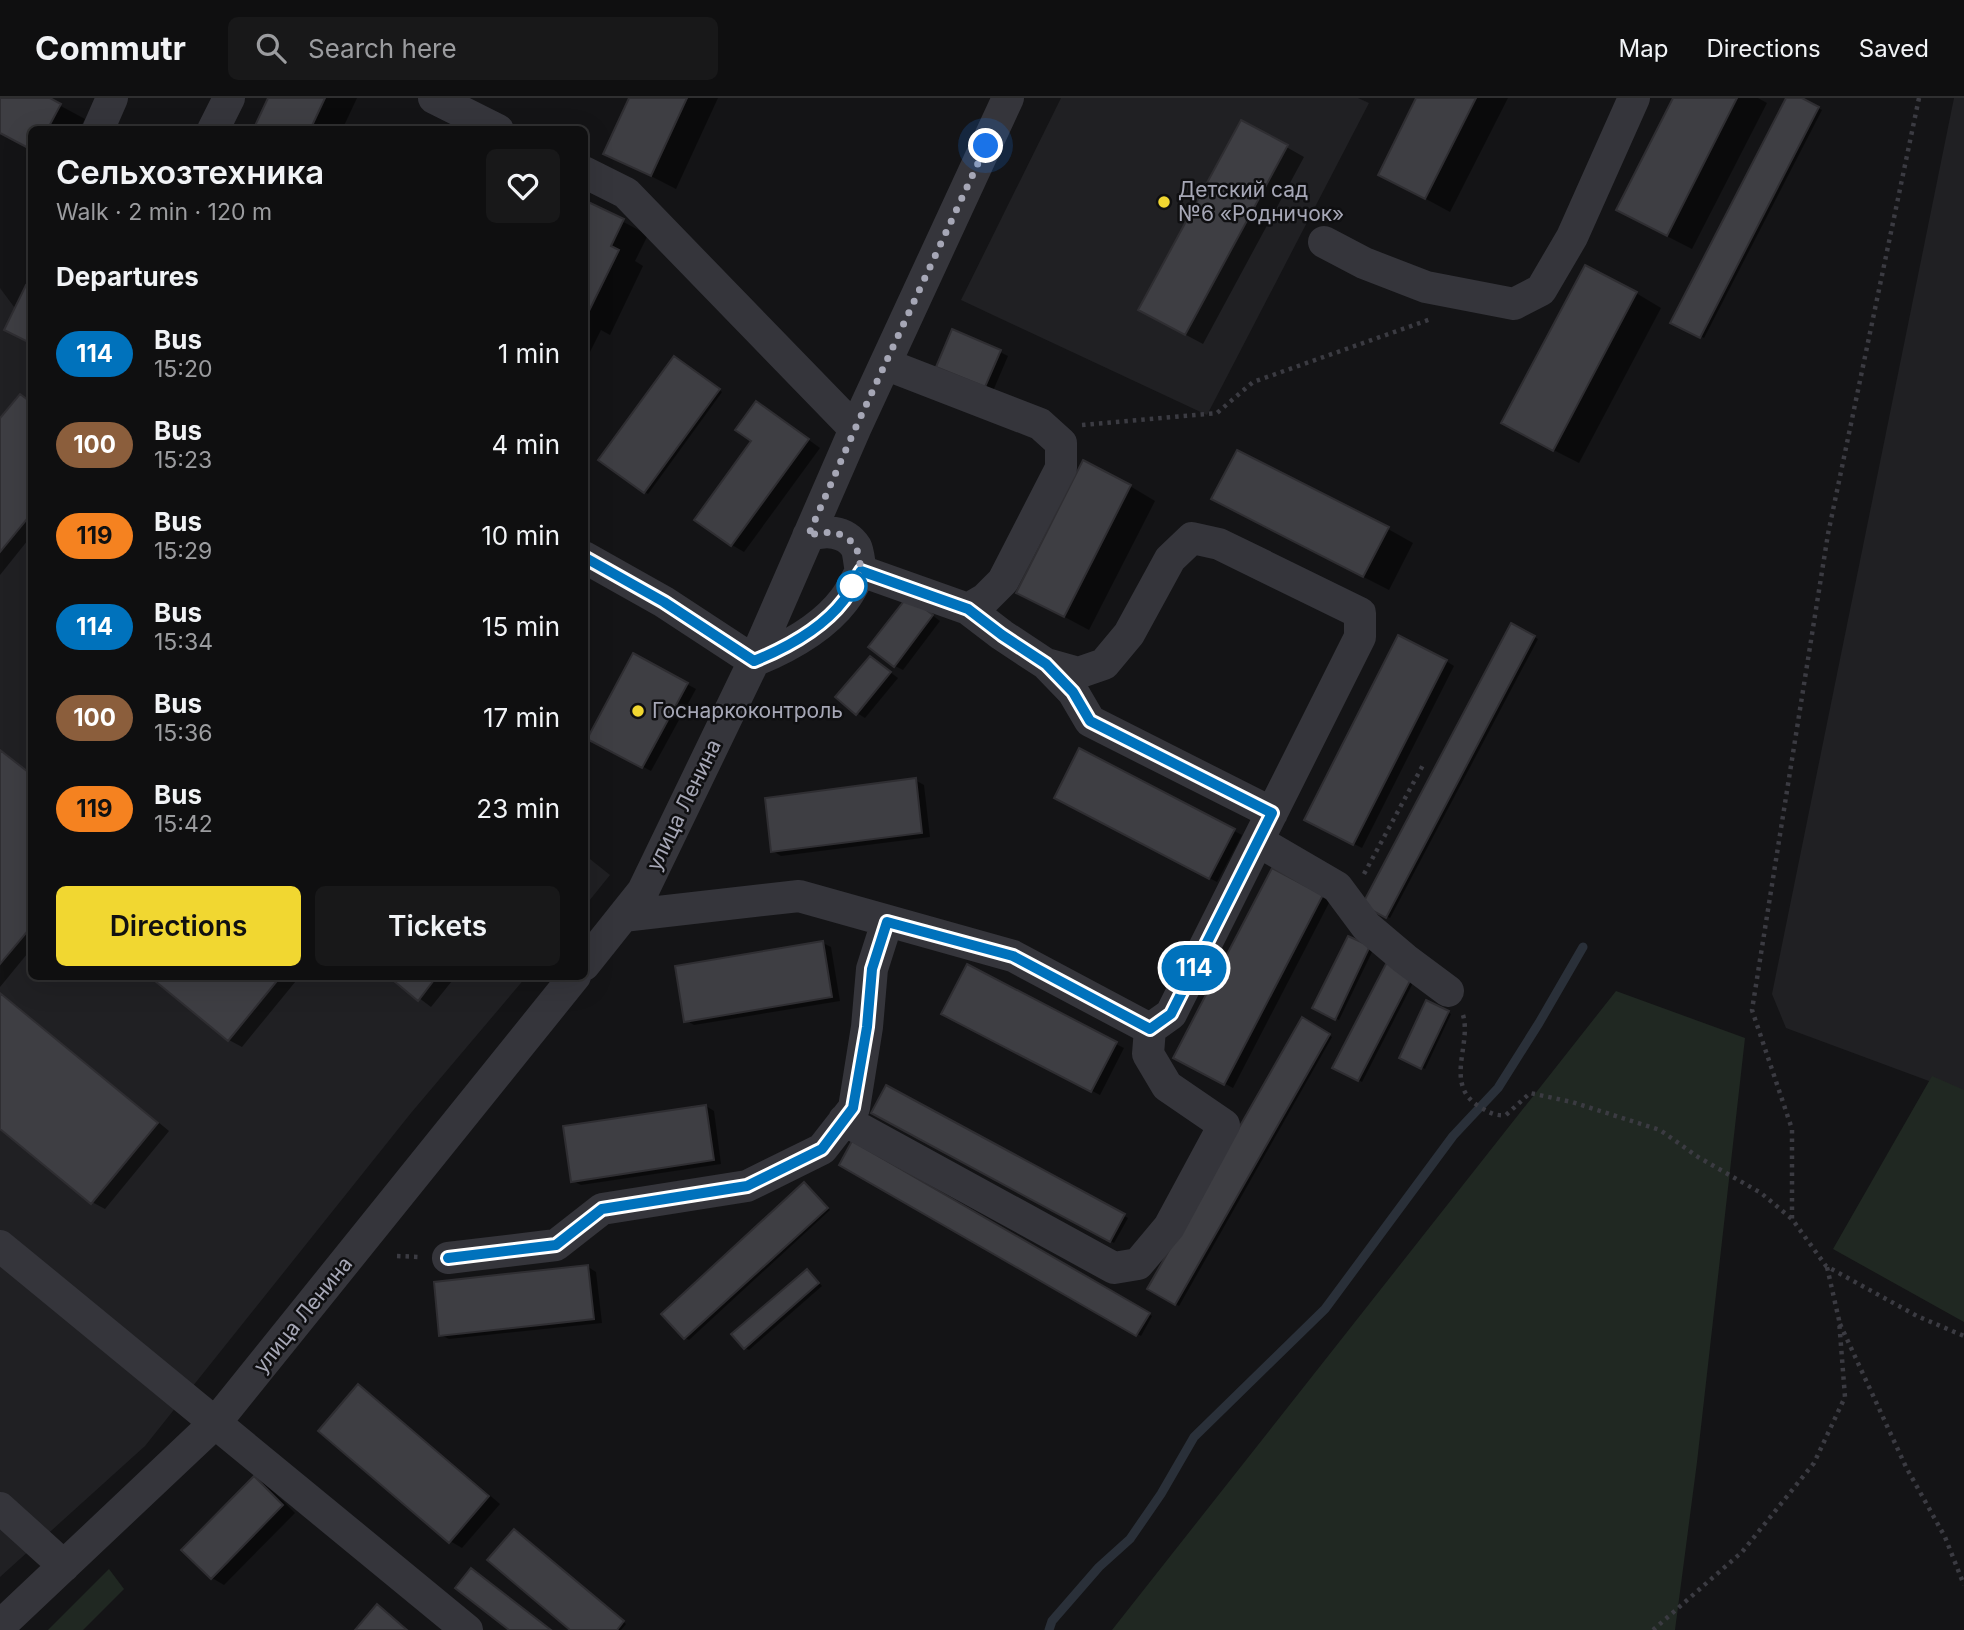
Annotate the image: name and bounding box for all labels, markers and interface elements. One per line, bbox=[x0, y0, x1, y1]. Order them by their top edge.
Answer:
search box bbox=[228, 17, 718, 80]
text: Commutr bbox=[35, 28, 186, 68]
icon: search bbox=[252, 29, 290, 67]
text: Search here bbox=[308, 33, 457, 64]
text: Map bbox=[1619, 34, 1668, 63]
text: Directions bbox=[1706, 34, 1821, 63]
text: Saved bbox=[1859, 34, 1929, 63]
your location bbox=[968, 128, 1003, 163]
button: heart bbox=[486, 149, 560, 223]
text: Сельхозтехника bbox=[56, 152, 324, 192]
place label: Детский сад №6 «Родничок» bbox=[1178, 177, 1344, 226]
marker: Детский сад №6 «Родничок» bbox=[1156, 194, 1172, 210]
text: Walk · 2 min · 120 m bbox=[56, 198, 272, 226]
text: Departures bbox=[56, 261, 199, 292]
text: Bus bbox=[154, 324, 202, 355]
text: 1 min bbox=[498, 338, 560, 369]
text: 114 bbox=[76, 339, 113, 368]
text: 15:20 bbox=[154, 355, 213, 383]
text: Bus bbox=[154, 415, 202, 446]
text: 4 min bbox=[491, 429, 560, 460]
text: 100 bbox=[73, 430, 116, 459]
text: 15:23 bbox=[154, 446, 212, 474]
text: Bus bbox=[154, 506, 202, 537]
text: 10 min bbox=[481, 520, 560, 551]
text: 119 bbox=[76, 521, 113, 550]
text: 15:29 bbox=[154, 537, 212, 565]
unlabelled marker bbox=[837, 571, 867, 601]
text: Bus bbox=[154, 597, 202, 628]
text: 15 min bbox=[482, 611, 560, 642]
text: 114 bbox=[76, 612, 113, 641]
text: 15:34 bbox=[154, 628, 213, 656]
text: Bus bbox=[154, 688, 202, 719]
place label: Госнаркоконтроль bbox=[652, 698, 843, 723]
text: 17 min bbox=[483, 702, 560, 733]
text: 100 bbox=[73, 703, 116, 732]
marker: Госнаркоконтроль bbox=[630, 703, 646, 719]
text: 15:36 bbox=[154, 719, 212, 747]
street label: улица Ленина bbox=[641, 735, 726, 874]
text: Bus bbox=[154, 779, 202, 810]
text: 23 min bbox=[476, 793, 560, 824]
text: 119 bbox=[76, 794, 113, 823]
text: 15:42 bbox=[154, 810, 213, 838]
button: Directions bbox=[56, 886, 301, 966]
button: Tickets bbox=[315, 886, 560, 966]
line badge: 114 bbox=[1154, 945, 1234, 991]
text: 114 bbox=[1176, 953, 1212, 982]
street label: улица Ленина bbox=[248, 1251, 357, 1378]

